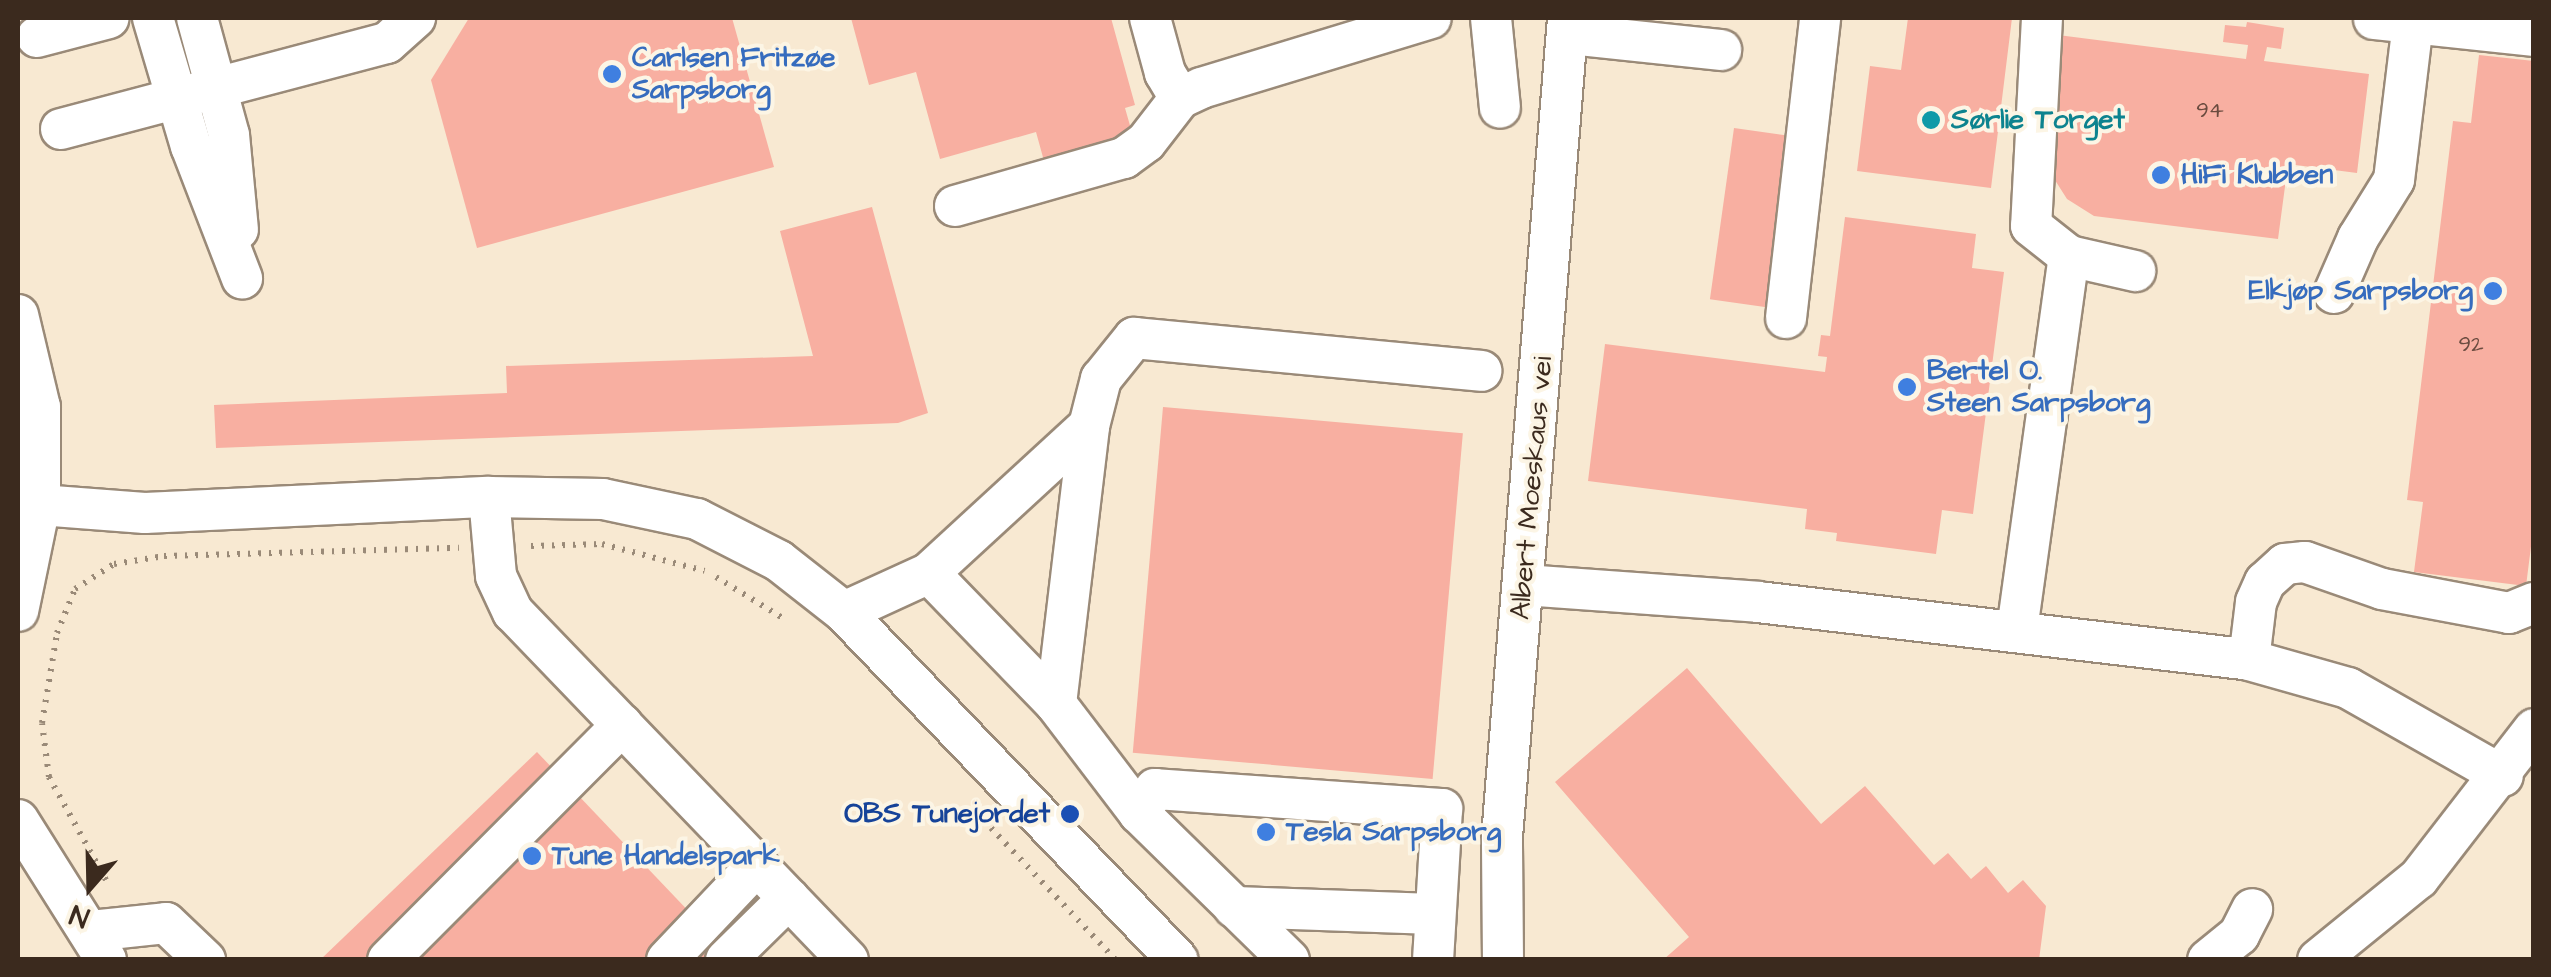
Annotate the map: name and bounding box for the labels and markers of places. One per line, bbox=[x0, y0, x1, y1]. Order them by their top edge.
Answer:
place label: Carlsen Fritzøe Sarpsborg bbox=[632, 41, 835, 107]
marker: Carlsen Fritzøe Sarpsborg bbox=[601, 63, 623, 85]
place label: Sørlie Torget bbox=[1951, 103, 2125, 137]
marker: Sørlie Torget bbox=[1920, 109, 1942, 131]
place label: HiFi Klubben bbox=[2181, 158, 2333, 192]
marker: HiFi Klubben bbox=[2150, 164, 2172, 186]
place label: Elkjøp Sarpsborg bbox=[2249, 274, 2473, 308]
marker: Elkjøp Sarpsborg bbox=[2482, 280, 2504, 302]
place label: Bertel O. Steen Sarpsborg bbox=[1927, 354, 2151, 420]
marker: Bertel O. Steen Sarpsborg bbox=[1896, 376, 1918, 398]
place label: OBS Tunejordet bbox=[844, 797, 1050, 831]
marker: OBS Tunejordet bbox=[1059, 803, 1081, 825]
place label: Tesla Sarpsborg bbox=[1286, 815, 1501, 849]
marker: Tesla Sarpsborg bbox=[1255, 821, 1277, 843]
place label: Tune Handelspark bbox=[552, 839, 780, 873]
marker: Tune Handelspark bbox=[521, 845, 543, 867]

